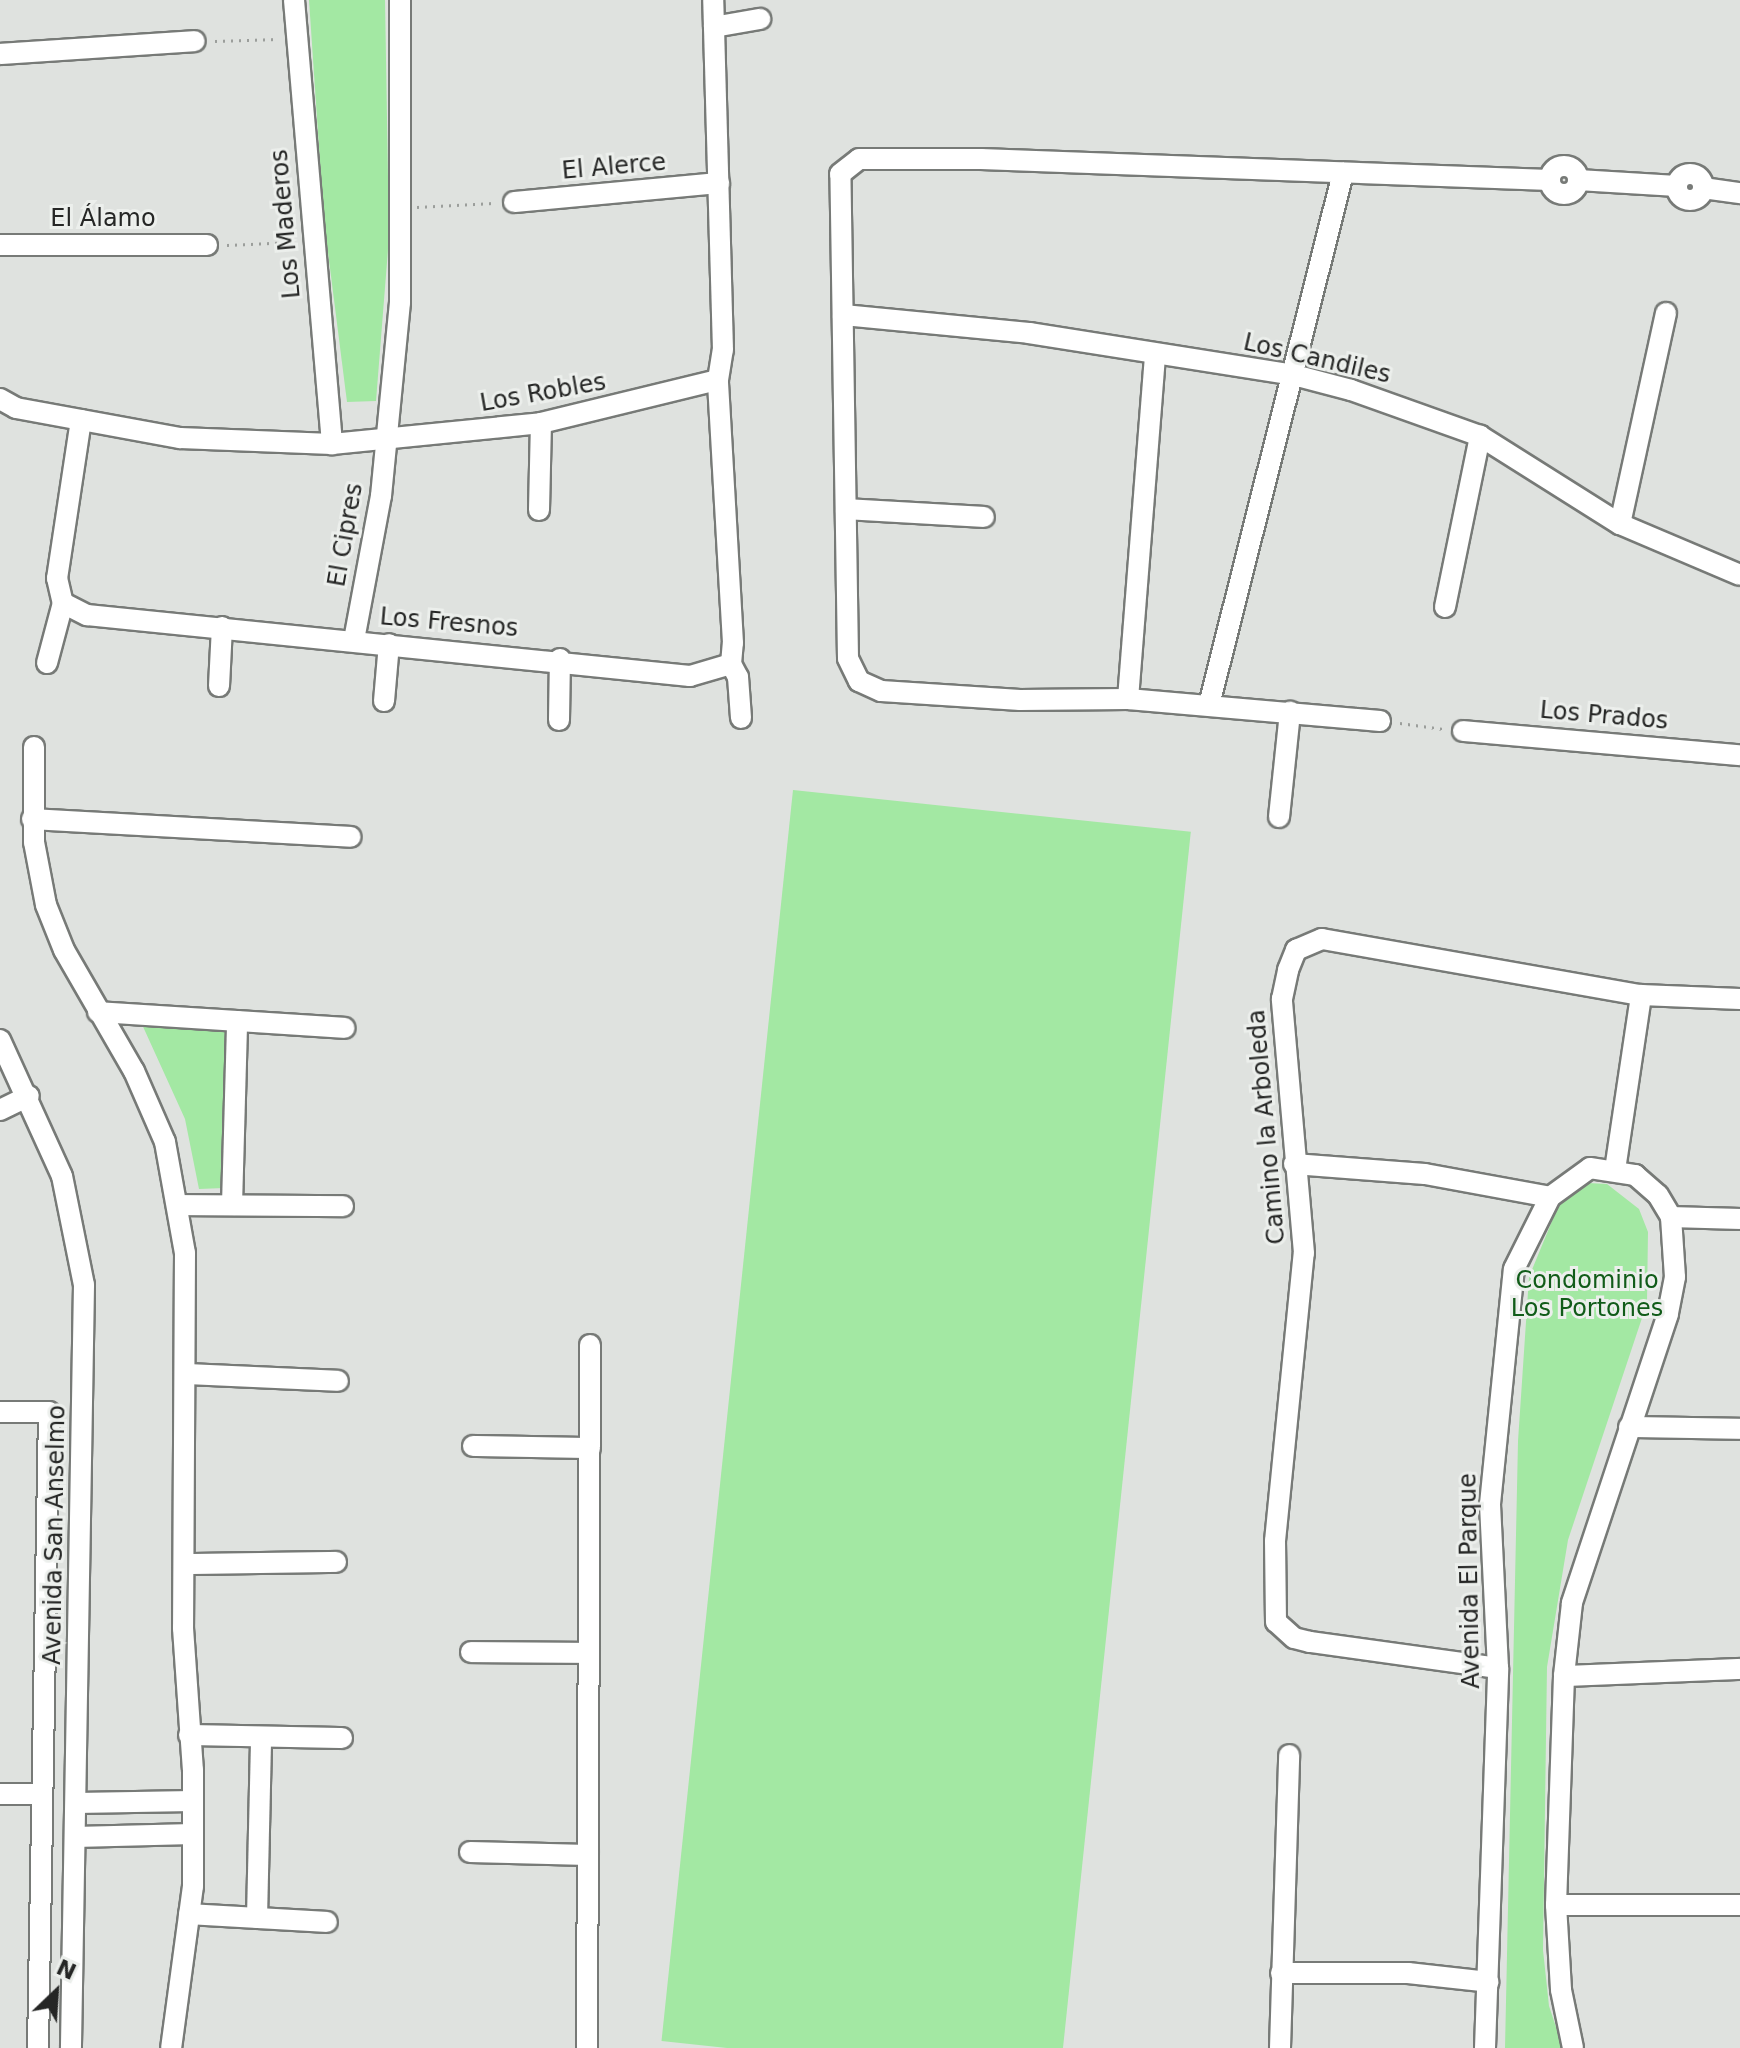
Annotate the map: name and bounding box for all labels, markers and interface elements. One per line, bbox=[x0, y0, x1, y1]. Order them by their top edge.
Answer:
street label: Los Maderos bbox=[265, 148, 307, 300]
street label: El Alerce bbox=[561, 148, 667, 186]
street label: El Álamo bbox=[50, 205, 156, 233]
street label: Los Candiles bbox=[1241, 328, 1393, 390]
street label: Los Robles bbox=[478, 368, 608, 418]
street label: El Cipres bbox=[323, 481, 369, 589]
street label: Los Fresnos bbox=[379, 603, 519, 643]
street label: Los Prados bbox=[1539, 696, 1669, 736]
street label: Camino la Arboleda bbox=[1242, 1008, 1292, 1246]
park label: Condominio Los Portones bbox=[1511, 1267, 1663, 1323]
street label: Avenida San Anselmo bbox=[38, 1405, 72, 1665]
street label: Avenida El Parque bbox=[1454, 1473, 1486, 1689]
north arrow bbox=[16, 1952, 96, 2032]
text: N bbox=[53, 1955, 80, 1985]

